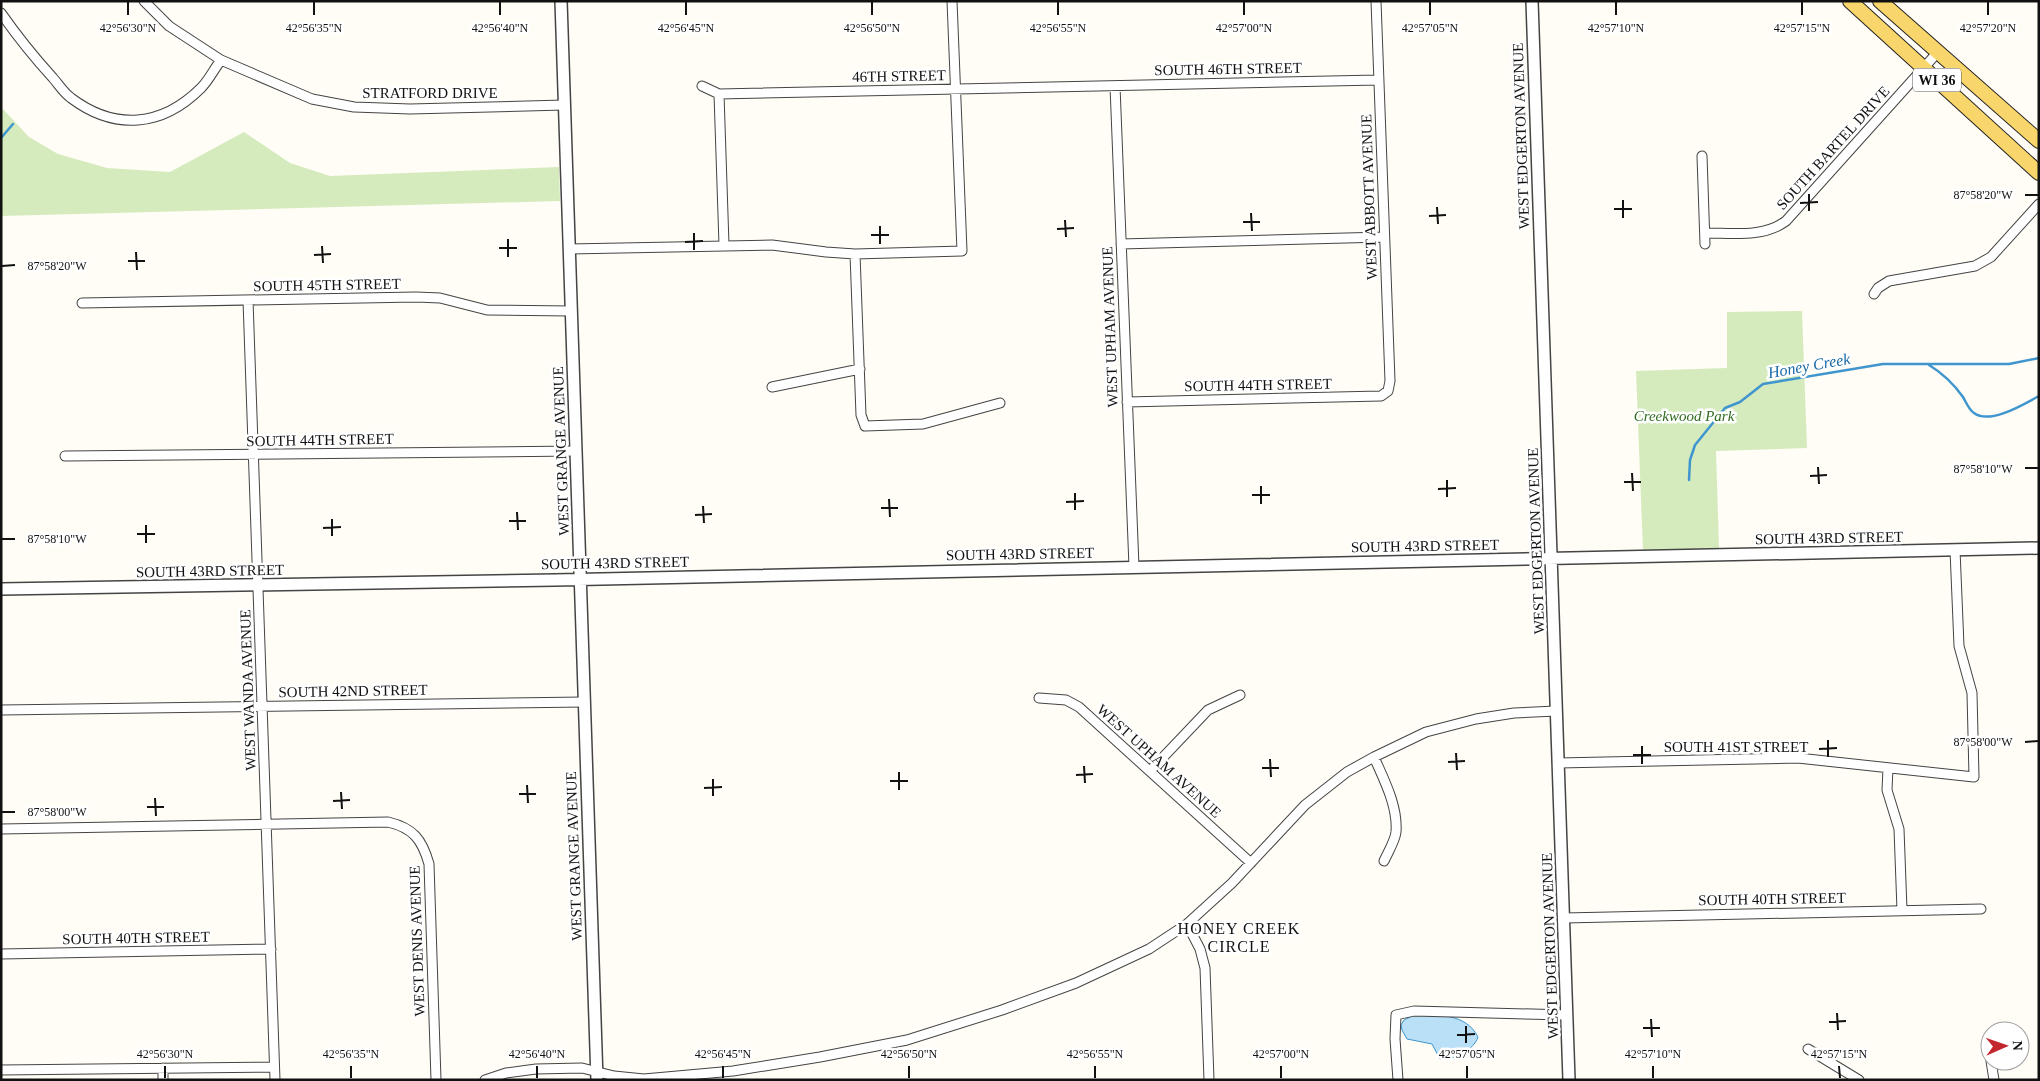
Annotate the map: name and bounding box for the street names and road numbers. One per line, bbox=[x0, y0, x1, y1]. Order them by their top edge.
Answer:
street label: WEST EDGERTON AVENUE bbox=[1510, 42, 1532, 230]
street label: SOUTH 46TH STREET bbox=[1154, 60, 1302, 78]
street label: 46TH STREET bbox=[852, 67, 946, 85]
road number: WI 36 bbox=[1913, 68, 1961, 92]
street label: SOUTH BARTEL DRIVE bbox=[1773, 83, 1893, 213]
street label: STRATFORD DRIVE bbox=[362, 85, 498, 101]
street label: WEST ABBOTT AVENUE bbox=[1358, 114, 1380, 280]
street label: WEST UPHAM AVENUE bbox=[1099, 246, 1121, 408]
street label: SOUTH 45TH STREET bbox=[253, 276, 401, 294]
street label: WEST GRANGE AVENUE bbox=[550, 366, 572, 536]
street label: SOUTH 44TH STREET bbox=[1184, 376, 1332, 394]
street label: SOUTH 44TH STREET bbox=[246, 431, 394, 449]
street label: WEST EDGERTON AVENUE bbox=[1525, 447, 1547, 635]
street label: SOUTH 43RD STREET bbox=[1755, 529, 1903, 547]
street label: SOUTH 43RD STREET bbox=[1351, 537, 1499, 555]
street label: SOUTH 43RD STREET bbox=[946, 545, 1094, 563]
street label: SOUTH 43RD STREET bbox=[541, 554, 689, 572]
street label: SOUTH 43RD STREET bbox=[136, 562, 284, 580]
street label: WEST WANDA AVENUE bbox=[237, 609, 259, 771]
street label: SOUTH 42ND STREET bbox=[278, 682, 428, 700]
street label: WEST UPHAM AVENUE bbox=[1094, 701, 1224, 821]
street label: SOUTH 41ST STREET bbox=[1664, 739, 1808, 755]
street label: WEST GRANGE AVENUE bbox=[563, 771, 585, 941]
street label: WEST EDGERTON AVENUE bbox=[1539, 852, 1561, 1040]
street label: WEST DENIS AVENUE bbox=[406, 865, 428, 1017]
street label: SOUTH 40TH STREET bbox=[1698, 890, 1846, 908]
street label: SOUTH 40TH STREET bbox=[62, 929, 210, 947]

